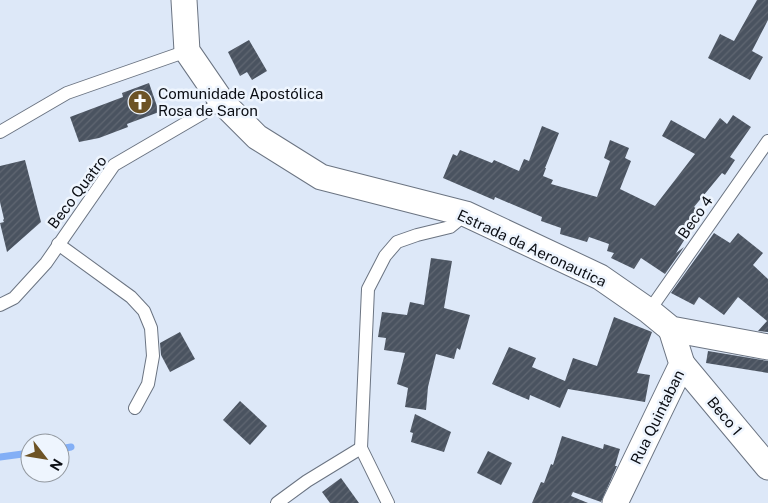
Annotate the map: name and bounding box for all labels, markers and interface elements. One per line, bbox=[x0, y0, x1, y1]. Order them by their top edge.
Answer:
place label: Comunidade Apostólica Rosa de Saron bbox=[158, 85, 323, 119]
church icon: Comunidade Apostólica Rosa de Saron bbox=[127, 89, 153, 115]
street label: Beco Quatro bbox=[44, 152, 110, 232]
street label: Beco 4 bbox=[674, 192, 716, 242]
street label: Estrada da Aeronautica bbox=[455, 206, 609, 290]
street label: Rua Quintaban bbox=[627, 367, 687, 467]
street label: Beco 1 bbox=[704, 393, 746, 439]
north arrow bbox=[20, 433, 70, 483]
text: N bbox=[46, 456, 66, 474]

